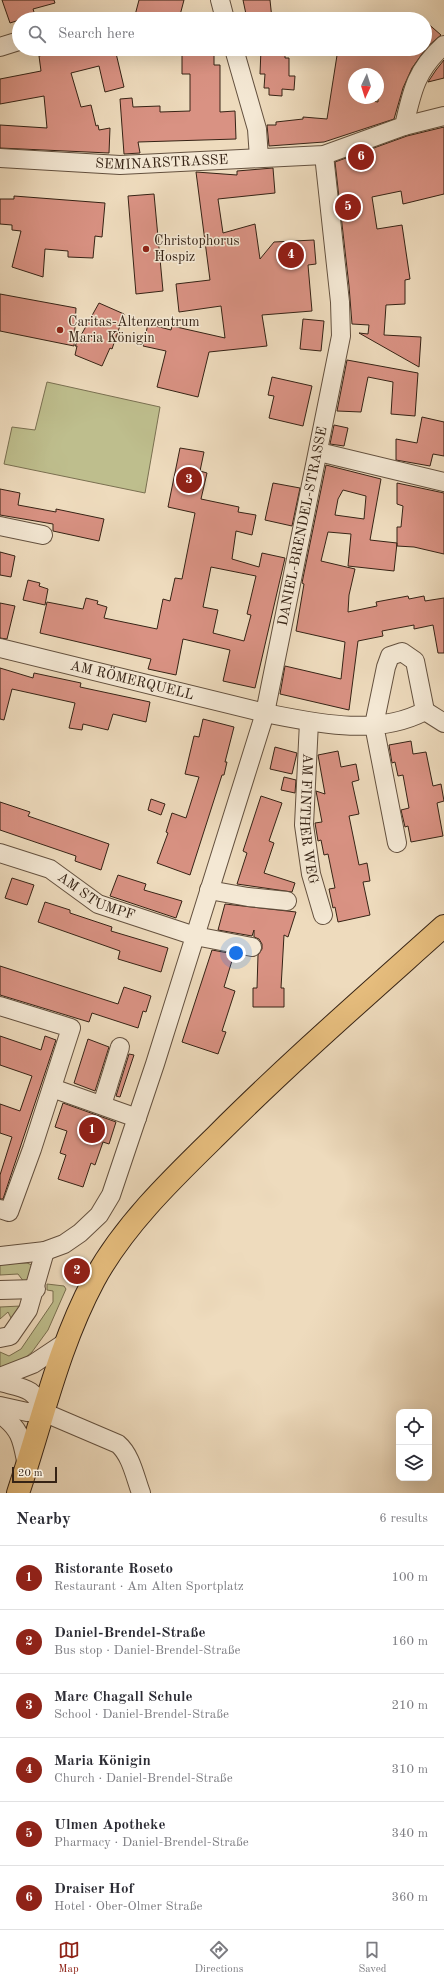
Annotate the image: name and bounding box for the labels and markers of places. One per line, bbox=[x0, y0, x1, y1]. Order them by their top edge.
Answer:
pin: 6 bbox=[348, 142, 374, 172]
pin: 5 bbox=[335, 192, 361, 222]
place label: Christophorus Hospiz bbox=[154, 234, 240, 264]
pin: 4 bbox=[278, 240, 304, 270]
marker: Christophorus Hospiz bbox=[141, 244, 151, 254]
place label: Caritas-Altenzentrum Maria Königin bbox=[68, 315, 200, 345]
marker: Caritas-Altenzentrum Maria Königin bbox=[55, 325, 65, 335]
pin: 3 bbox=[176, 465, 202, 495]
pin: 1 bbox=[79, 1115, 105, 1145]
pin: 2 bbox=[64, 1256, 90, 1286]

